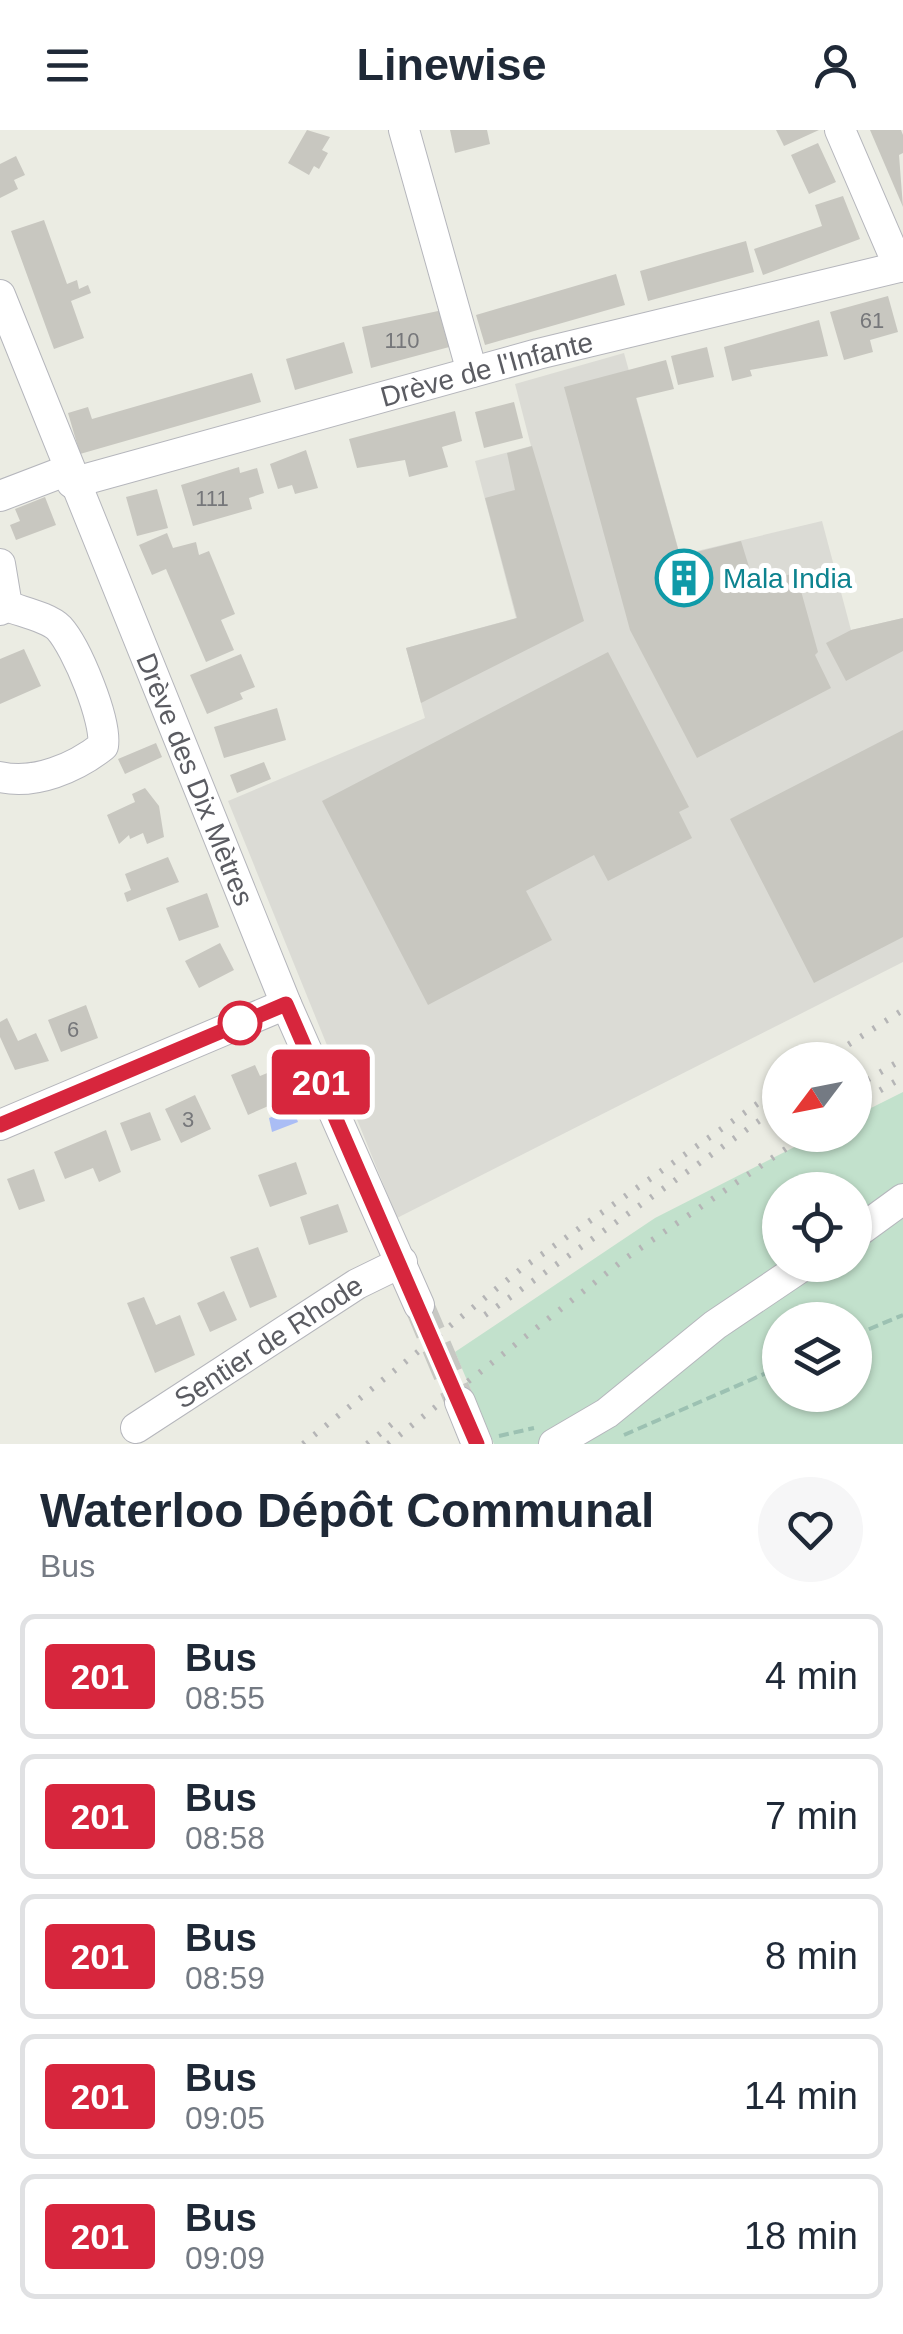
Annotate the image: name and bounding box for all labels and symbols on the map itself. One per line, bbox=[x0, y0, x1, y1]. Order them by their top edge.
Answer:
house number: 61 bbox=[860, 308, 884, 333]
street label: Drève de l'Infante bbox=[377, 326, 596, 412]
house number: 110 bbox=[384, 328, 420, 353]
house number: 111 bbox=[195, 486, 229, 511]
building icon: Mala India bbox=[654, 548, 714, 608]
place label: Mala India bbox=[723, 563, 853, 594]
street label: Drève des Dix Mètres bbox=[131, 648, 260, 910]
unlabelled marker bbox=[219, 1002, 261, 1044]
house number: 6 bbox=[67, 1017, 79, 1042]
north arrow bbox=[762, 1042, 872, 1152]
line badge: 201 bbox=[264, 1050, 378, 1114]
house number: 3 bbox=[182, 1107, 194, 1132]
street label: Sentier de Rhode bbox=[169, 1269, 368, 1414]

